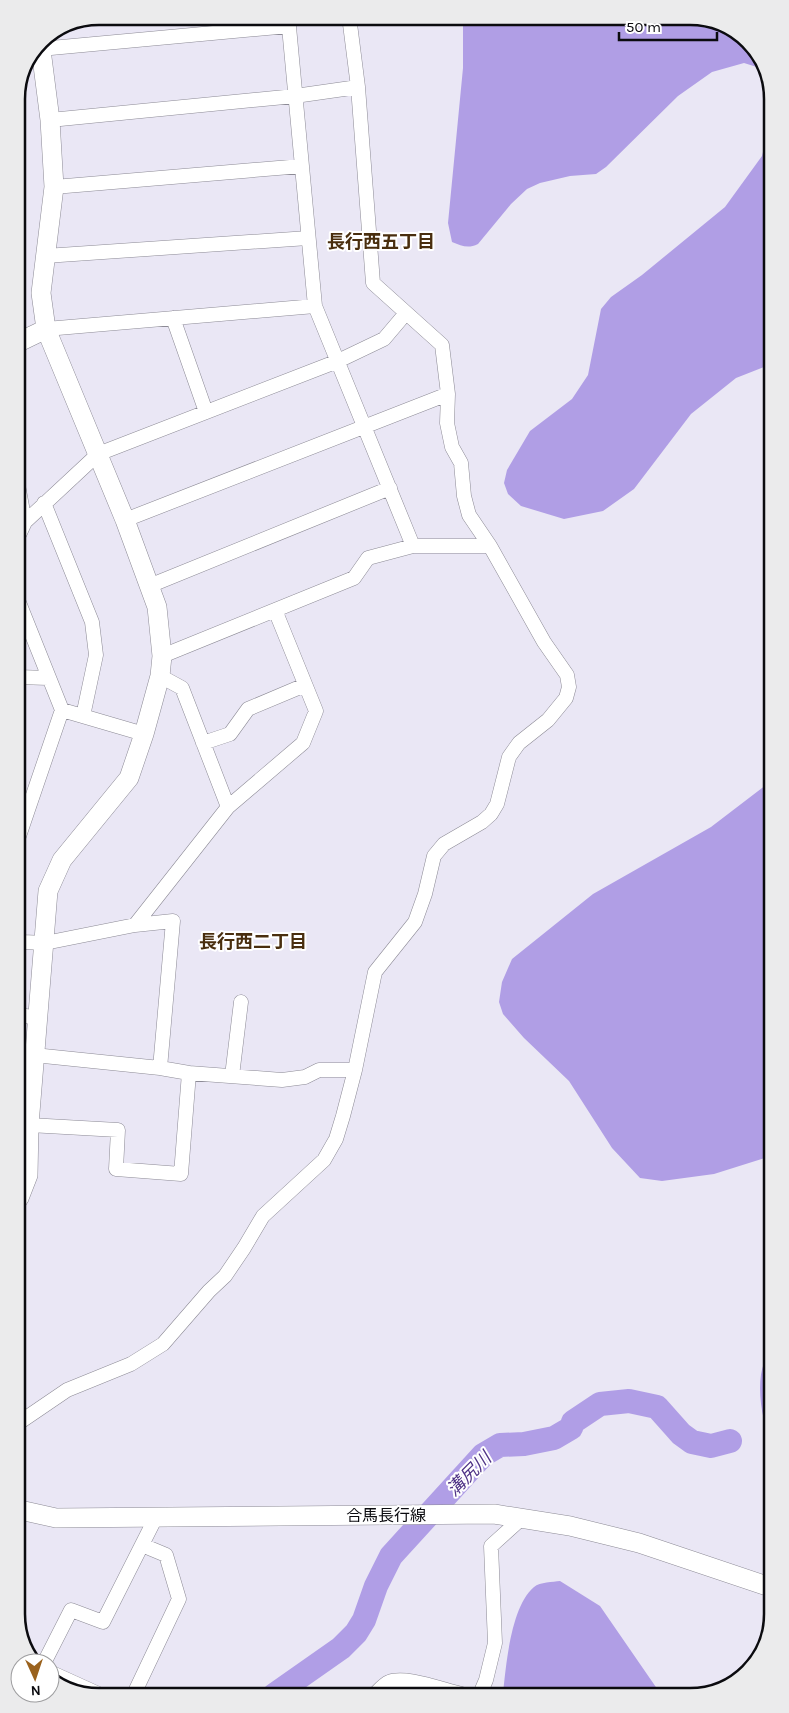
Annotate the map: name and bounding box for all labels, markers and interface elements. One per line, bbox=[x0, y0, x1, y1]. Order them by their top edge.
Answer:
scale bar bbox=[619, 10, 716, 42]
text: 50 m bbox=[626, 18, 661, 36]
district label: 長行西五丁目 bbox=[327, 231, 435, 253]
district label: 長行西二丁目 bbox=[199, 931, 307, 953]
water label: 溝尻川 bbox=[442, 1446, 497, 1501]
street label: 合馬長行線 bbox=[346, 1506, 426, 1525]
north arrow bbox=[10, 1653, 60, 1703]
text: N bbox=[30, 1682, 41, 1699]

